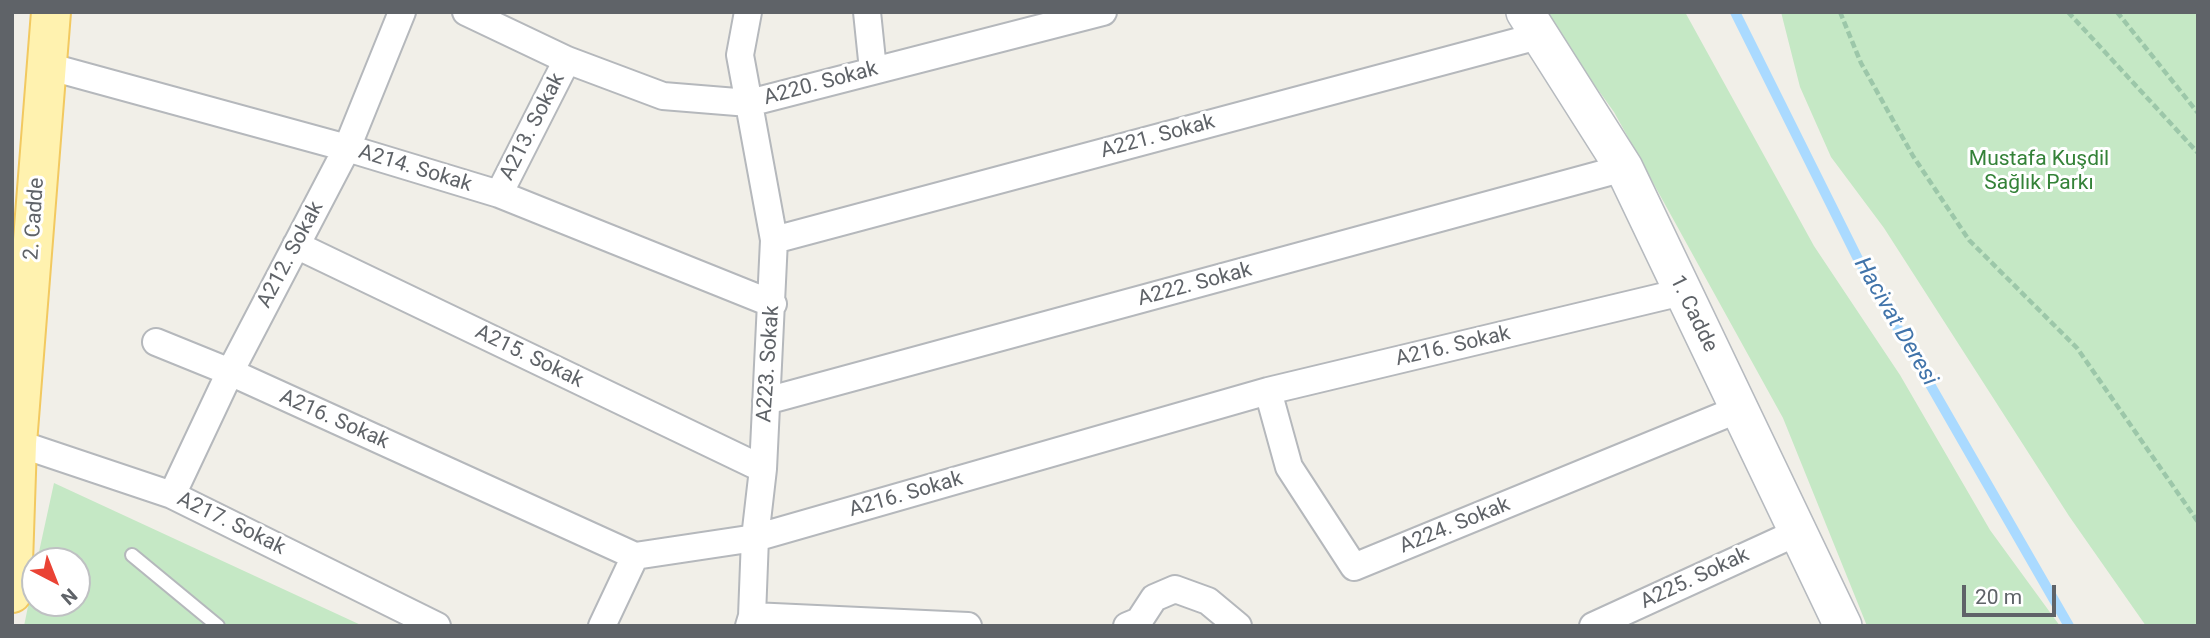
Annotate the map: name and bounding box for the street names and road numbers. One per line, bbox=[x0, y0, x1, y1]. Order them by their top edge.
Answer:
street label: A220. Sokak bbox=[761, 57, 881, 111]
street label: A213. Sokak bbox=[495, 69, 571, 185]
street label: A221. Sokak bbox=[1098, 110, 1218, 164]
street label: A214. Sokak bbox=[355, 140, 475, 198]
street label: 2. Cadde bbox=[20, 177, 50, 261]
street label: A212. Sokak bbox=[252, 197, 330, 313]
street label: A222. Sokak bbox=[1135, 258, 1255, 312]
street label: 1. Cadde bbox=[1664, 271, 1722, 357]
street label: A223. Sokak bbox=[752, 305, 786, 423]
street label: A215. Sokak bbox=[471, 320, 587, 394]
street label: A216. Sokak bbox=[1393, 322, 1513, 372]
street label: A216. Sokak bbox=[275, 385, 393, 455]
street label: A216. Sokak bbox=[846, 467, 966, 523]
street label: A217. Sokak bbox=[173, 487, 289, 561]
street label: A224. Sokak bbox=[1396, 492, 1514, 560]
street label: A225. Sokak bbox=[1637, 543, 1753, 615]

